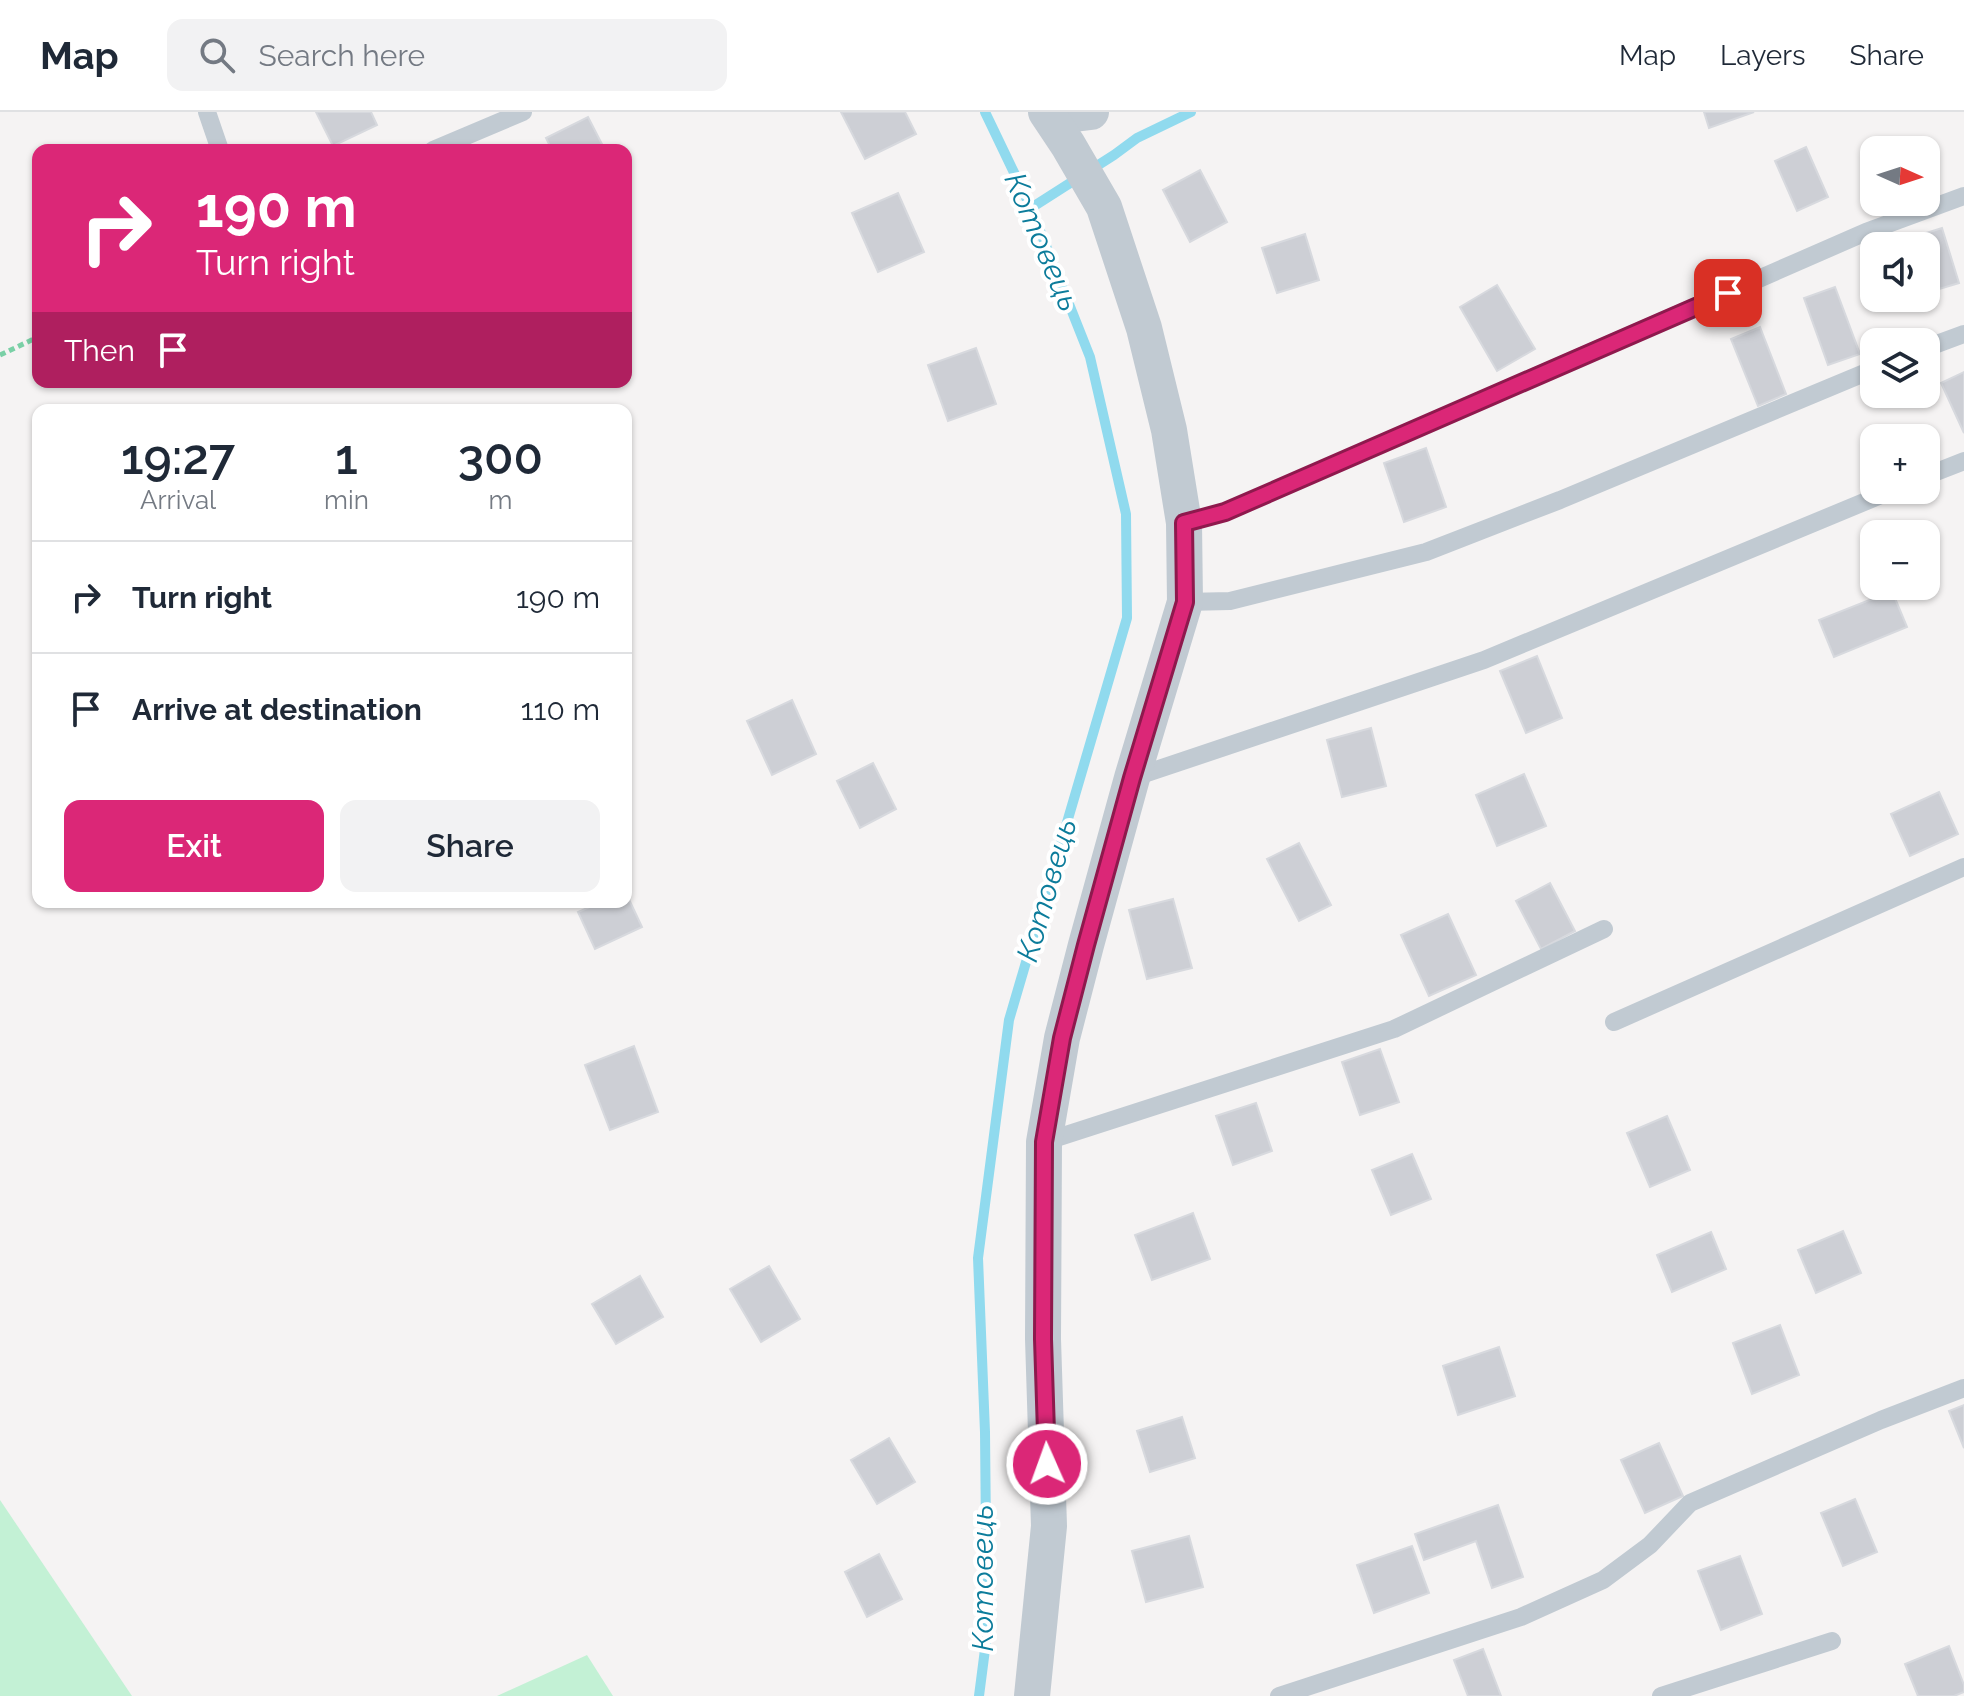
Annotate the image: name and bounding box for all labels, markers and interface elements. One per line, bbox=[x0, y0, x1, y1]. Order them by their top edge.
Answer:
search box bbox=[167, 19, 727, 91]
text: Map bbox=[40, 33, 119, 78]
icon: search bbox=[195, 33, 239, 77]
text: Search here bbox=[259, 38, 425, 73]
text: Map bbox=[1619, 39, 1676, 72]
text: Layers bbox=[1720, 39, 1806, 72]
text: Share bbox=[1850, 39, 1924, 72]
north arrow bbox=[1860, 136, 1940, 216]
map controls bbox=[1860, 136, 1940, 600]
water label: Котовець bbox=[998, 167, 1087, 316]
text: 190 m bbox=[196, 174, 357, 240]
icon: right bbox=[64, 176, 168, 280]
button: sound bbox=[1860, 232, 1940, 312]
text: Turn right bbox=[196, 241, 355, 283]
pin bbox=[1694, 259, 1762, 327]
icon: arrive bbox=[1706, 271, 1750, 315]
icon: arrive bbox=[151, 328, 195, 372]
button: layers bbox=[1860, 328, 1940, 408]
text: Then bbox=[64, 333, 135, 368]
button: + bbox=[1860, 424, 1940, 504]
text: 19:27 bbox=[121, 429, 235, 485]
text: 1 bbox=[335, 429, 358, 485]
text: 300 bbox=[458, 429, 543, 485]
text: Arrival bbox=[140, 485, 216, 515]
text: min bbox=[324, 485, 369, 515]
text: m bbox=[488, 485, 512, 515]
button: − bbox=[1860, 520, 1940, 600]
icon: right bbox=[64, 575, 108, 619]
text: Turn right bbox=[132, 580, 272, 615]
text: 190 m bbox=[516, 580, 600, 615]
icon: arrive bbox=[64, 687, 108, 731]
text: Arrive at destination bbox=[132, 692, 422, 727]
text: 110 m bbox=[521, 692, 600, 727]
button: Exit bbox=[64, 800, 324, 892]
button: Share bbox=[340, 800, 600, 892]
water label: Котовець bbox=[1009, 814, 1084, 965]
position arrow bbox=[1005, 1422, 1089, 1506]
water label: Котовець bbox=[965, 1504, 1000, 1652]

